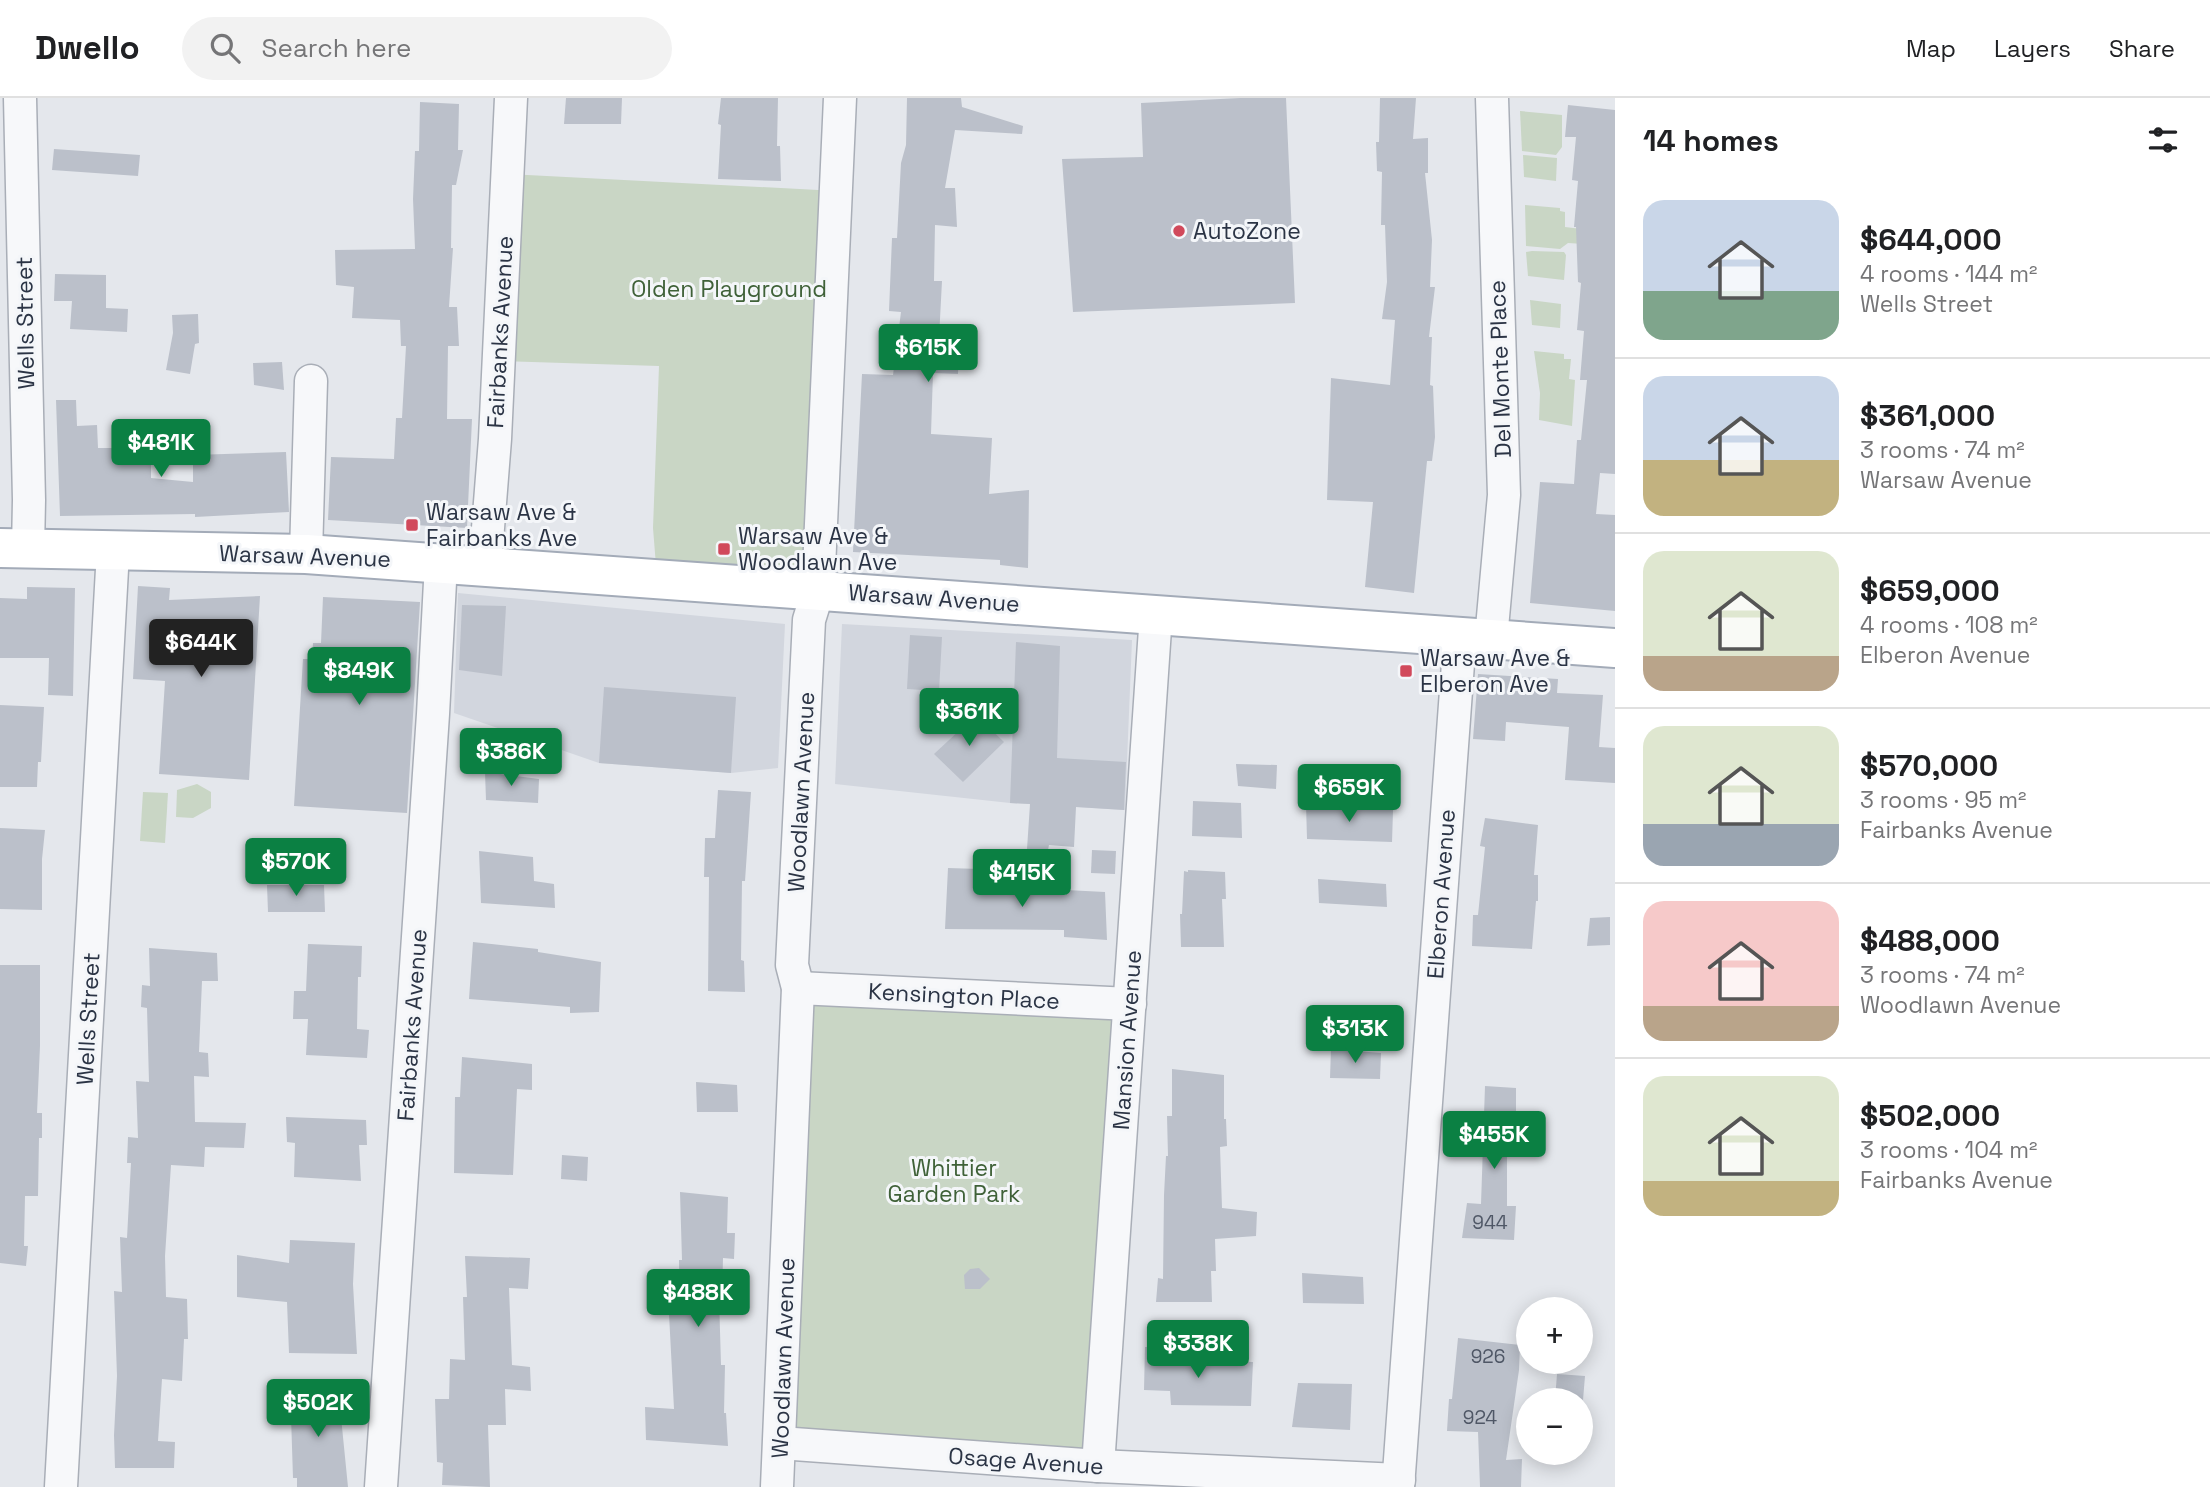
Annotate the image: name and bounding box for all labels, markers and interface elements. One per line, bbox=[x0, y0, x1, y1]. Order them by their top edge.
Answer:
search box bbox=[182, 17, 672, 80]
text: Dwello bbox=[35, 27, 140, 69]
icon: search bbox=[206, 29, 244, 67]
text: Search here bbox=[262, 31, 411, 65]
text: Map bbox=[1906, 33, 1956, 64]
text: Layers bbox=[1994, 33, 2071, 64]
text: Share bbox=[2109, 33, 2175, 64]
text: 14 homes bbox=[1643, 121, 1779, 160]
icon: filters bbox=[2144, 121, 2182, 159]
place label: AutoZone bbox=[1193, 216, 1301, 246]
text: $644,000 bbox=[1860, 220, 2002, 259]
marker: AutoZone bbox=[1171, 223, 1187, 239]
icon: home bbox=[1699, 228, 1783, 312]
street label: Fairbanks Avenue bbox=[480, 235, 520, 429]
street label: Wells Street bbox=[9, 256, 41, 390]
text: 4 rooms · 144 m² bbox=[1860, 259, 2037, 289]
park label: Olden Playground bbox=[631, 274, 827, 304]
street label: Del Monte Place bbox=[1482, 280, 1518, 458]
text: Wells Street bbox=[1860, 289, 1993, 319]
pin: $615K bbox=[879, 324, 977, 384]
text: $615K bbox=[895, 332, 961, 362]
text: $361,000 bbox=[1860, 396, 1995, 435]
icon: home bbox=[1699, 404, 1783, 488]
pin: $481K bbox=[112, 420, 210, 479]
text: $481K bbox=[127, 427, 195, 457]
text: 3 rooms · 74 m² bbox=[1860, 435, 2025, 465]
text: Warsaw Avenue bbox=[1860, 465, 2032, 495]
place label: Warsaw Ave & Fairbanks Ave bbox=[426, 497, 577, 553]
marker: Warsaw Ave & Fairbanks Ave bbox=[404, 517, 420, 533]
place label: Warsaw Ave & Woodlawn Ave bbox=[738, 521, 897, 577]
street label: Warsaw Avenue bbox=[219, 538, 391, 574]
marker: Warsaw Ave & Woodlawn Ave bbox=[716, 541, 732, 557]
text: $659,000 bbox=[1860, 571, 2000, 610]
street label: Warsaw Avenue bbox=[847, 577, 1021, 619]
icon: home bbox=[1699, 579, 1783, 663]
text: 4 rooms · 108 m² bbox=[1860, 610, 2038, 640]
pin: $644K bbox=[152, 620, 250, 679]
text: $644K bbox=[165, 627, 237, 657]
text: Elberon Avenue bbox=[1860, 640, 2030, 670]
place label: Warsaw Ave & Elberon Ave bbox=[1420, 643, 1570, 699]
pin: $849K bbox=[310, 648, 408, 707]
text: $849K bbox=[324, 655, 394, 685]
marker: Warsaw Ave & Elberon Ave bbox=[1398, 663, 1414, 679]
pin: $361K bbox=[920, 688, 1018, 748]
street label: Woodlawn Avenue bbox=[781, 691, 821, 893]
text: $361K bbox=[936, 696, 1002, 726]
pin: $386K bbox=[462, 728, 560, 788]
text: $386K bbox=[476, 736, 546, 766]
text: $570,000 bbox=[1860, 746, 1998, 785]
icon: home bbox=[1699, 754, 1783, 838]
pin: $659K bbox=[1300, 764, 1398, 824]
text: $659K bbox=[1314, 772, 1384, 802]
text: 3 rooms · 95 m² bbox=[1860, 785, 2026, 815]
street label: Elberon Avenue bbox=[1420, 808, 1462, 980]
text: Fairbanks Avenue bbox=[1860, 815, 2053, 845]
pin: $570K bbox=[247, 838, 345, 898]
text: $570K bbox=[261, 846, 331, 876]
pin: $415K bbox=[973, 850, 1071, 909]
text: $415K bbox=[989, 857, 1055, 887]
text: $488,000 bbox=[1860, 921, 2000, 960]
street label: Fairbanks Avenue bbox=[390, 928, 434, 1122]
icon: home bbox=[1699, 929, 1783, 1013]
street label: Mansion Avenue bbox=[1106, 949, 1148, 1131]
street label: Wells Street bbox=[70, 952, 106, 1086]
text: 3 rooms · 74 m² bbox=[1860, 960, 2025, 990]
street label: Kensington Place bbox=[867, 976, 1061, 1016]
text: Woodlawn Avenue bbox=[1860, 990, 2061, 1020]
pin: $313K bbox=[1306, 1006, 1404, 1065]
text: $313K bbox=[1322, 1013, 1388, 1043]
text: $502,000 bbox=[1860, 1096, 2000, 1135]
icon: home bbox=[1699, 1104, 1783, 1188]
pin: $455K bbox=[1445, 1112, 1543, 1171]
text: $455K bbox=[1459, 1119, 1529, 1149]
text: 3 rooms · 104 m² bbox=[1860, 1135, 2037, 1165]
park label: Whittier Garden Park bbox=[888, 1153, 1020, 1209]
text: Fairbanks Avenue bbox=[1860, 1165, 2053, 1195]
house number: 944 bbox=[1472, 1210, 1508, 1235]
street label: Woodlawn Avenue bbox=[765, 1257, 801, 1459]
pin: $488K bbox=[649, 1270, 747, 1329]
text: $488K bbox=[663, 1277, 733, 1307]
map controls bbox=[1516, 1297, 1593, 1465]
button: + bbox=[1516, 1297, 1593, 1374]
pin: $338K bbox=[1149, 1320, 1247, 1380]
text: $338K bbox=[1163, 1328, 1233, 1358]
house number: 926 bbox=[1471, 1344, 1505, 1369]
pin: $502K bbox=[269, 1380, 367, 1439]
text: $502K bbox=[283, 1387, 353, 1417]
button: − bbox=[1516, 1388, 1593, 1465]
house number: 924 bbox=[1463, 1405, 1497, 1430]
street label: Osage Avenue bbox=[947, 1441, 1105, 1481]

